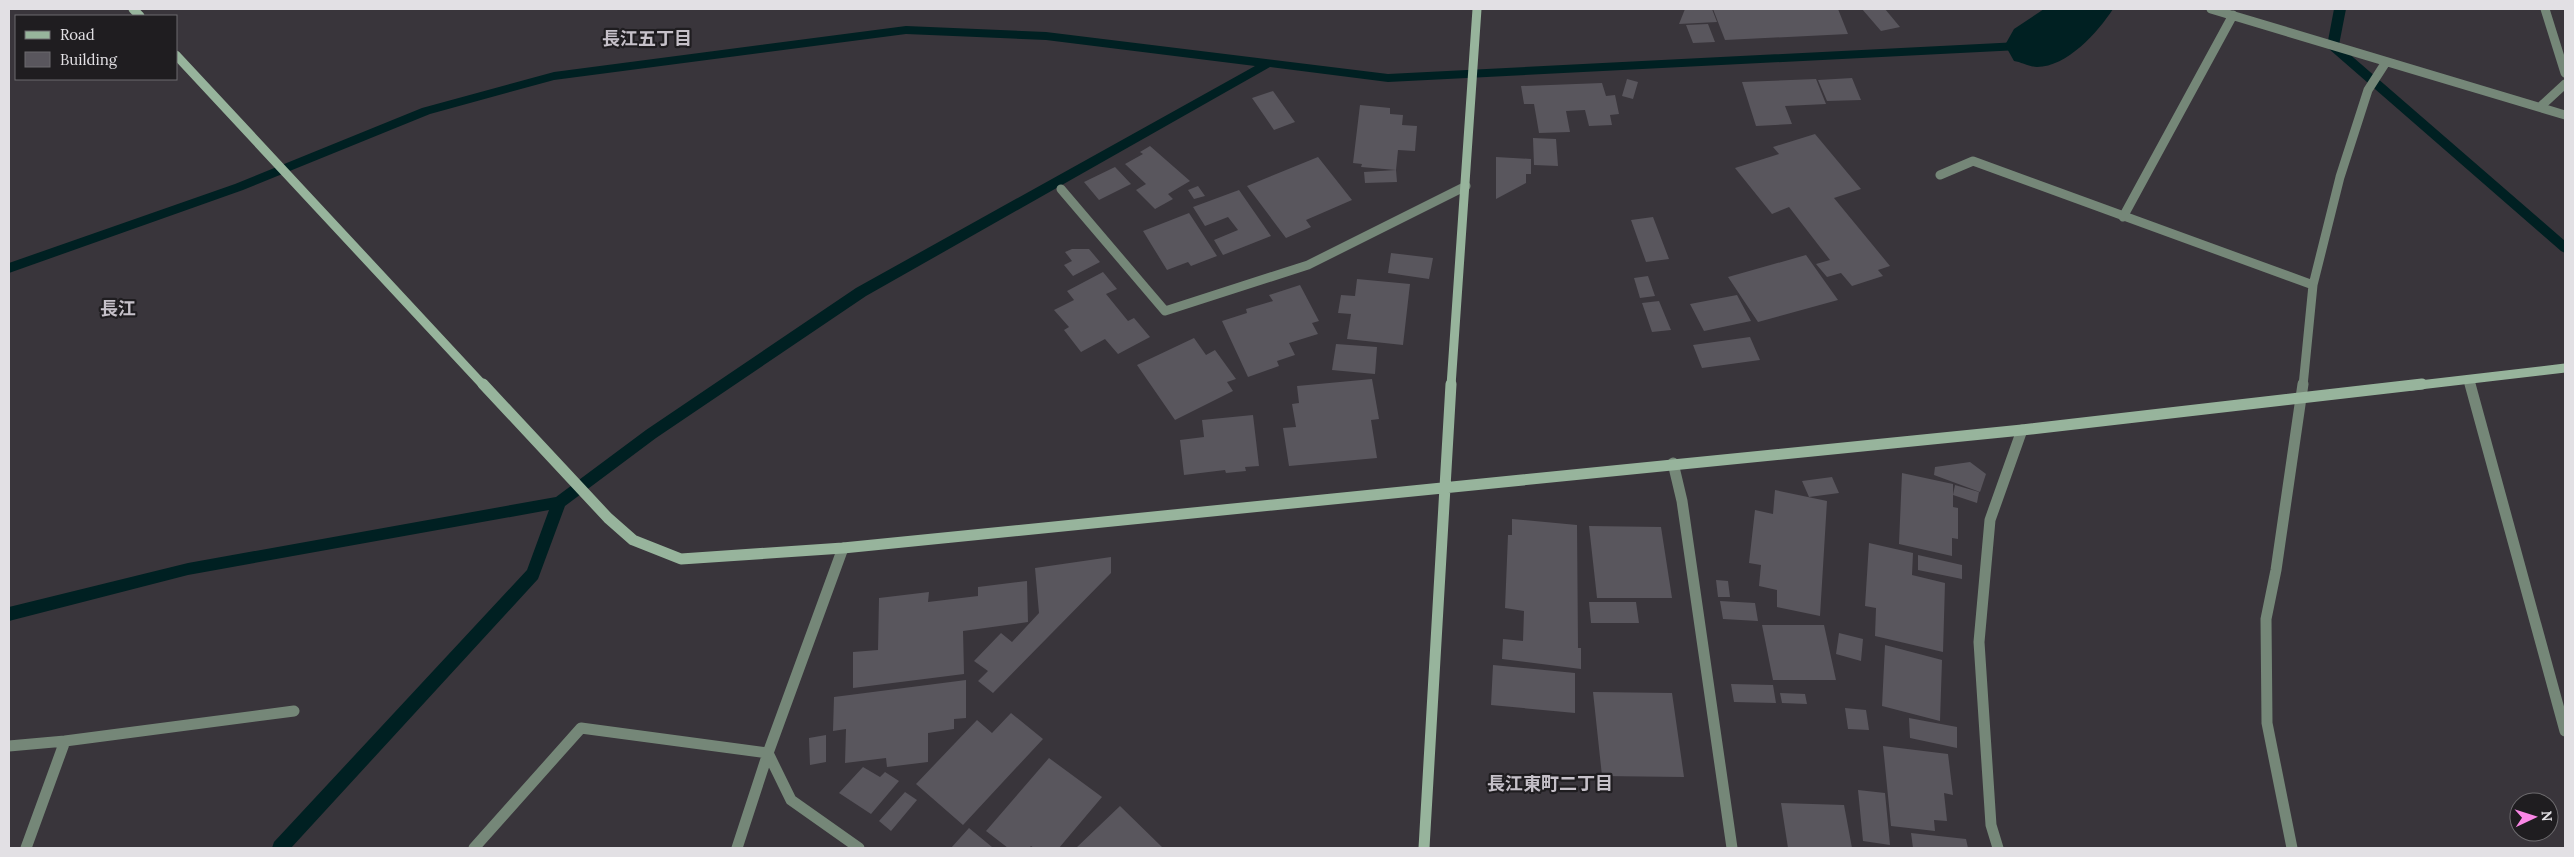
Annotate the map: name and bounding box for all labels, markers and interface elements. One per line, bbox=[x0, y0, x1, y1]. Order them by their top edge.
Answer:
legend bbox=[15, 15, 178, 80]
text: Road bbox=[60, 25, 95, 44]
district label: 長江五丁目 bbox=[602, 27, 692, 50]
text: Building bbox=[60, 50, 118, 69]
district label: 長江 bbox=[100, 297, 136, 320]
district label: 長江東町二丁目 bbox=[1487, 772, 1613, 795]
north arrow bbox=[2509, 792, 2559, 842]
text: N bbox=[2538, 810, 2556, 822]

